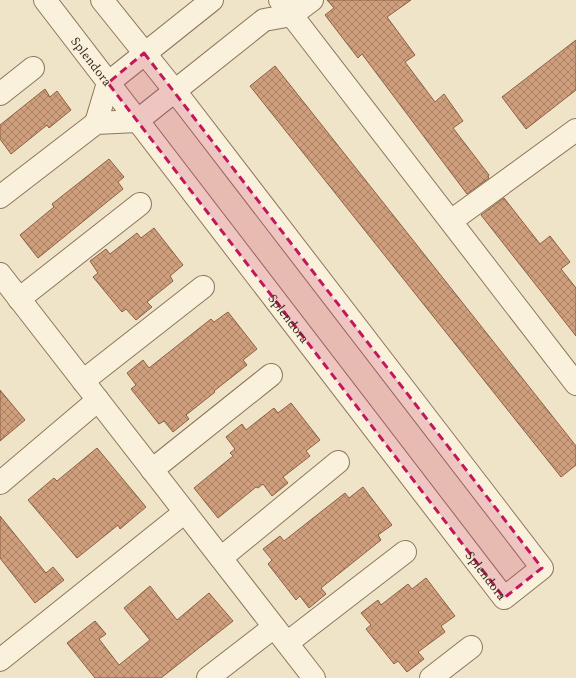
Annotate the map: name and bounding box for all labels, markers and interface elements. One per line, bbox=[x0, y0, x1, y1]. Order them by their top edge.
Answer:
street label: Splendora bbox=[66, 33, 117, 91]
street label: Splendora bbox=[263, 290, 314, 348]
street label: Splendora bbox=[460, 547, 512, 605]

